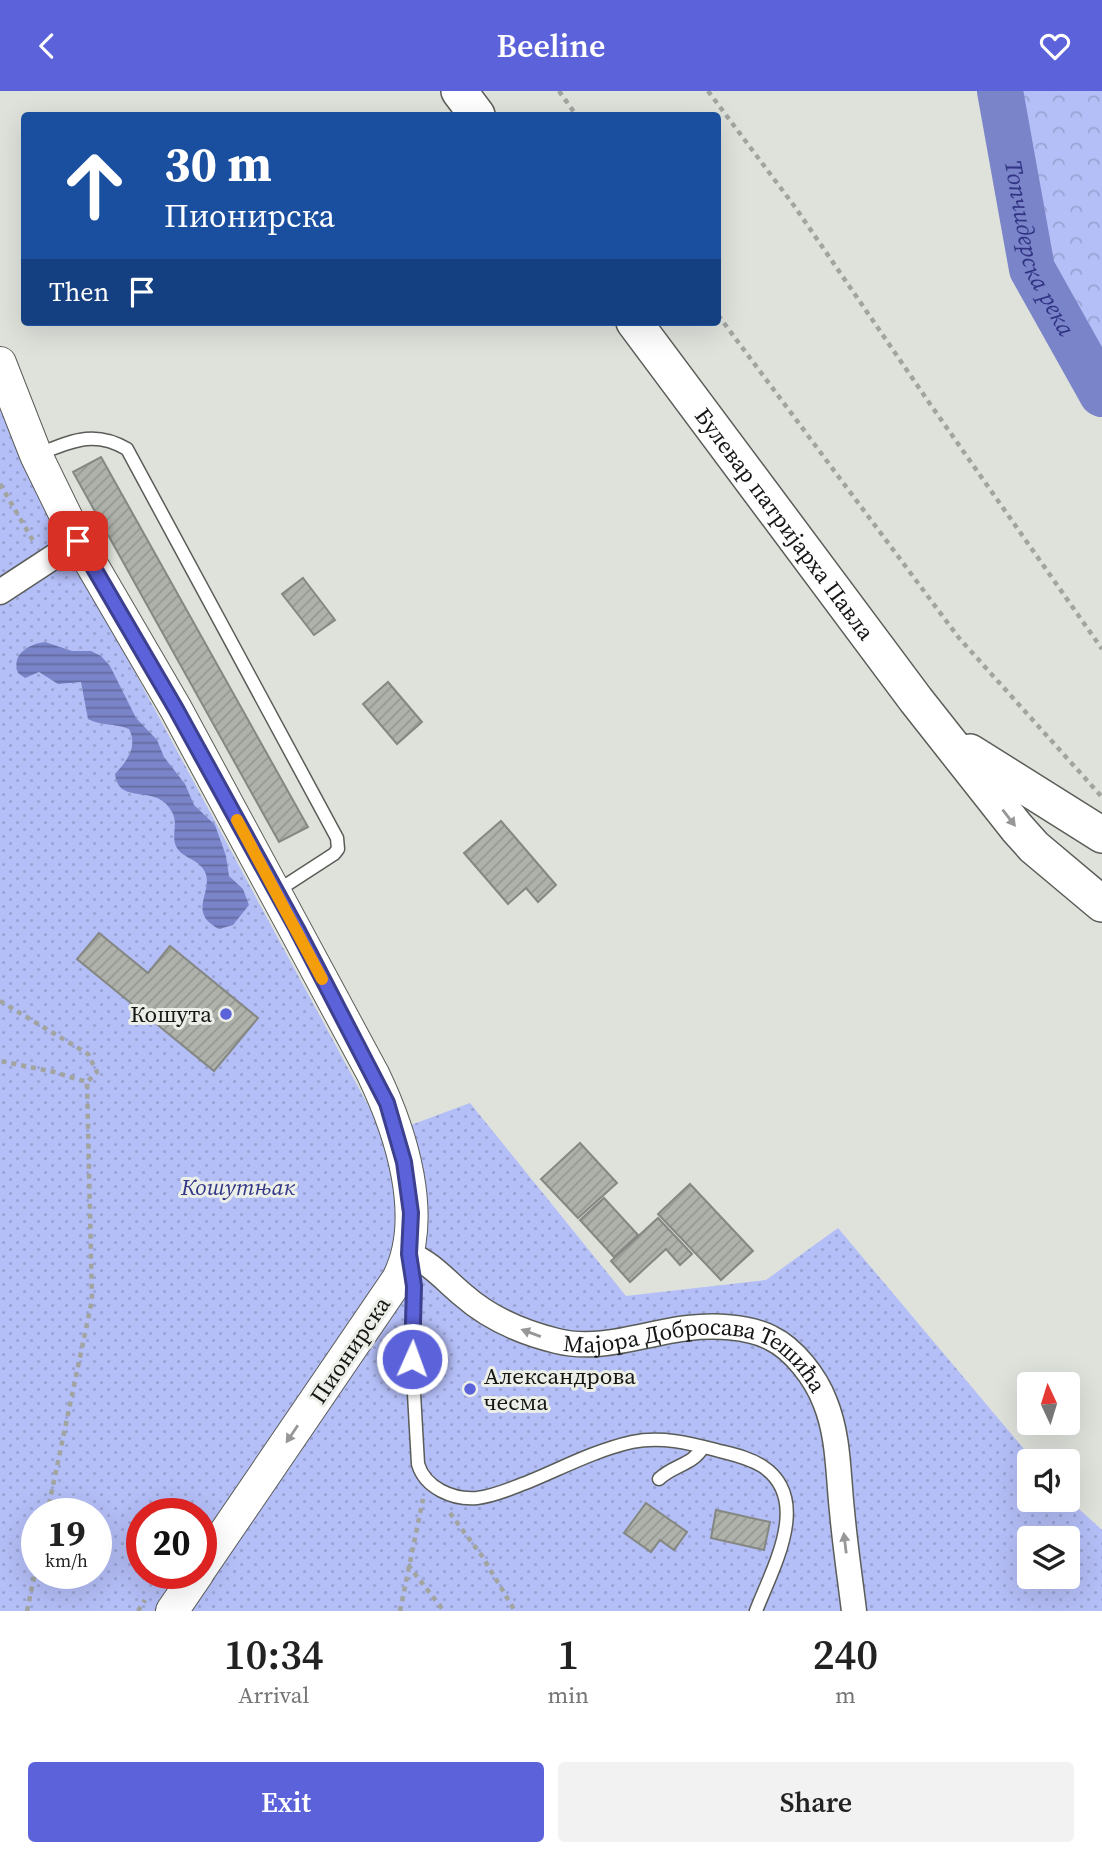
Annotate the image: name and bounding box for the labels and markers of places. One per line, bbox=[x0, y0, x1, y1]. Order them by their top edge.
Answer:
pin bbox=[48, 511, 108, 571]
place label: Кошута bbox=[130, 998, 212, 1030]
marker: Кошута bbox=[218, 1006, 234, 1022]
place label: Александрова чесма bbox=[484, 1360, 636, 1418]
marker: Александрова чесма bbox=[462, 1381, 478, 1397]

